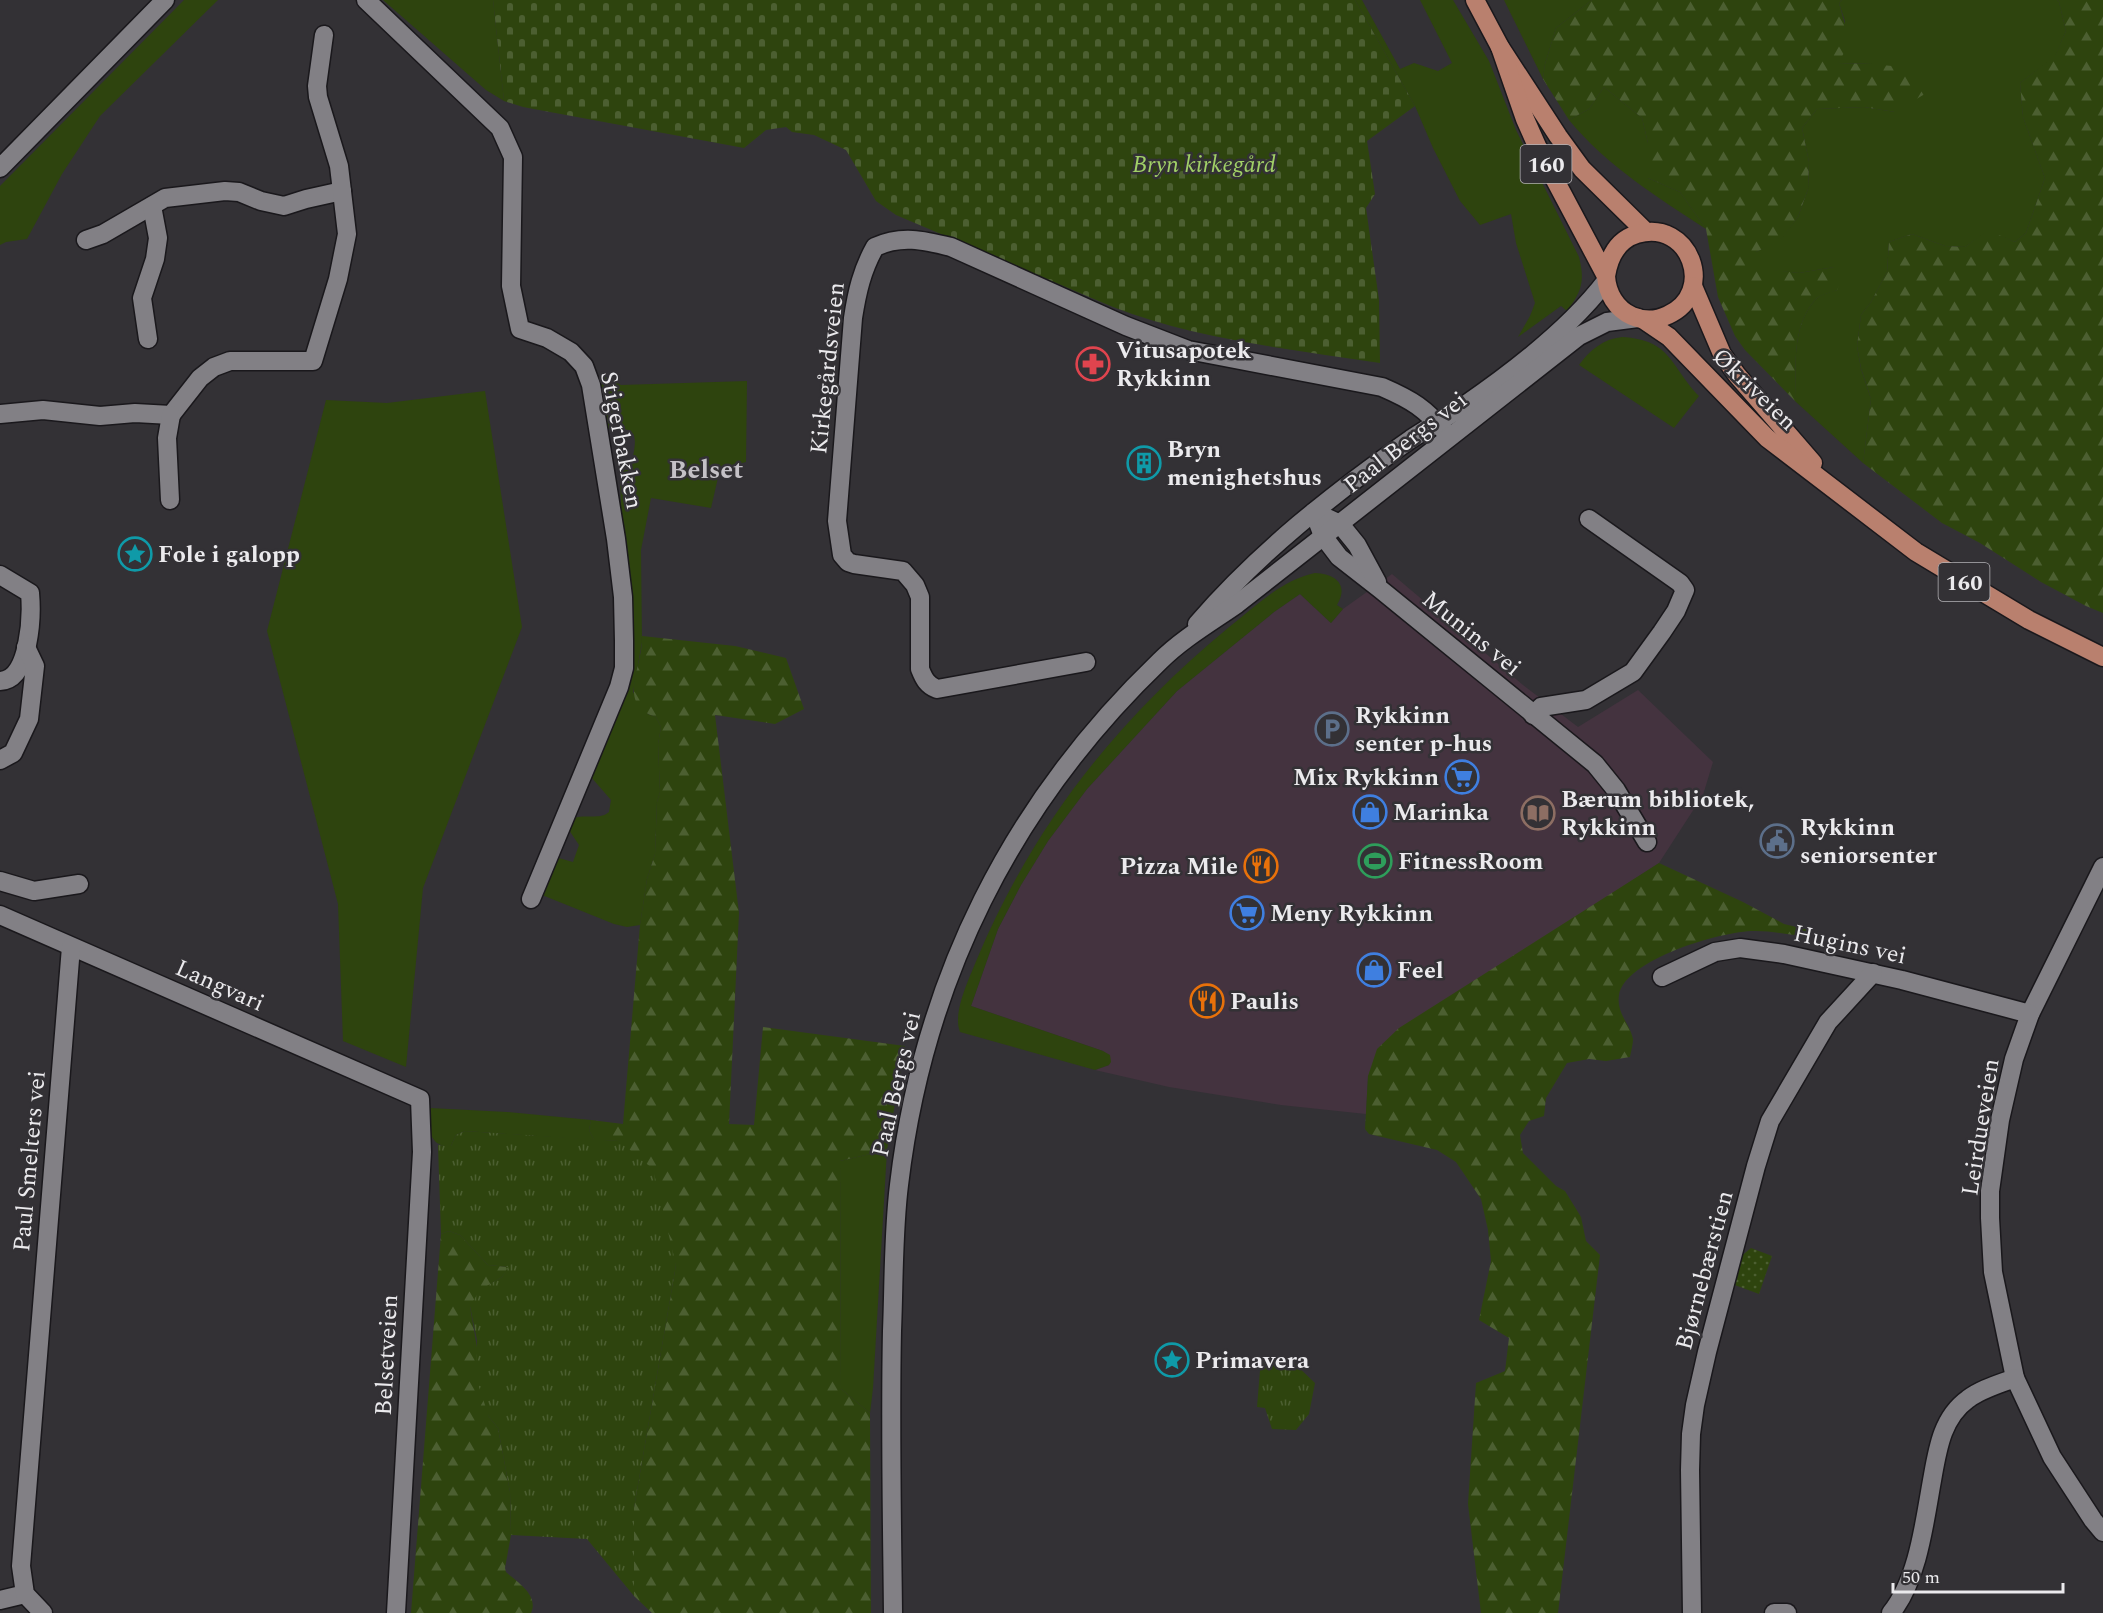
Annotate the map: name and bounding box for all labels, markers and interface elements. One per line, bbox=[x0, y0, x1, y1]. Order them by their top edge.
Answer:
road number: 160 bbox=[1520, 145, 1572, 183]
park label: Bryn kirkegård bbox=[1132, 147, 1276, 183]
street label: Kirkegårdsveien bbox=[801, 280, 855, 456]
place label: Vitusapotek Rykkinn bbox=[1116, 333, 1252, 397]
street label: Økriveien bbox=[1704, 340, 1805, 440]
pharmacy icon: Vitusapotek Rykkinn bbox=[1075, 346, 1111, 382]
street label: Stigerbakken bbox=[590, 368, 652, 512]
street label: Paal Bergs vei bbox=[1336, 383, 1475, 503]
place label: Bryn menighetshus bbox=[1167, 432, 1322, 496]
building icon: Bryn menighetshus bbox=[1126, 445, 1162, 481]
district label: Belset bbox=[669, 450, 743, 490]
place icon: Fole i galopp bbox=[117, 536, 153, 572]
place label: Fole i galopp bbox=[158, 537, 300, 573]
road number: 160 bbox=[1938, 563, 1990, 601]
street label: Munins vei bbox=[1414, 582, 1529, 685]
place label: Rykkinn senter p-hus bbox=[1355, 698, 1492, 762]
parking icon: Rykkinn senter p-hus bbox=[1314, 711, 1350, 747]
supermarket icon: Mix Rykkinn bbox=[1444, 759, 1480, 795]
place label: Mix Rykkinn bbox=[1293, 760, 1439, 796]
place label: Bærum bibliotek, Rykkinn bbox=[1561, 782, 1755, 846]
shop icon: Marinka bbox=[1352, 794, 1388, 830]
place label: Marinka bbox=[1393, 795, 1490, 831]
library icon: Bærum bibliotek, Rykkinn bbox=[1520, 795, 1556, 831]
place label: Rykkinn seniorsenter bbox=[1800, 810, 1938, 874]
public building icon: Rykkinn seniorsenter bbox=[1759, 823, 1795, 859]
sports icon: FitnessRoom bbox=[1357, 843, 1393, 879]
place label: FitnessRoom bbox=[1398, 844, 1544, 880]
restaurant icon: Pizza Mile bbox=[1243, 848, 1279, 884]
place label: Pizza Mile bbox=[1120, 849, 1238, 885]
supermarket icon: Meny Rykkinn bbox=[1229, 895, 1265, 931]
place label: Meny Rykkinn bbox=[1270, 896, 1433, 932]
street label: Hugins vei bbox=[1790, 915, 1910, 974]
street label: Langvari bbox=[169, 950, 270, 1022]
shop icon: Feel bbox=[1356, 952, 1392, 988]
place label: Feel bbox=[1397, 953, 1444, 989]
restaurant icon: Paulis bbox=[1189, 983, 1225, 1019]
place label: Paulis bbox=[1230, 984, 1299, 1020]
street label: Paal Bergs vei bbox=[863, 1008, 931, 1161]
street label: Leirdueveien bbox=[1952, 1056, 2010, 1198]
street label: Paul Smelters vei bbox=[4, 1069, 56, 1253]
street label: Bjørnebærstien bbox=[1666, 1186, 1744, 1354]
street label: Belsetveien bbox=[366, 1293, 408, 1417]
place icon: Primavera bbox=[1154, 1342, 1190, 1378]
place label: Primavera bbox=[1195, 1343, 1310, 1379]
scale bar bbox=[1893, 1556, 2062, 1594]
text: 50 m bbox=[1902, 1564, 1940, 1591]

